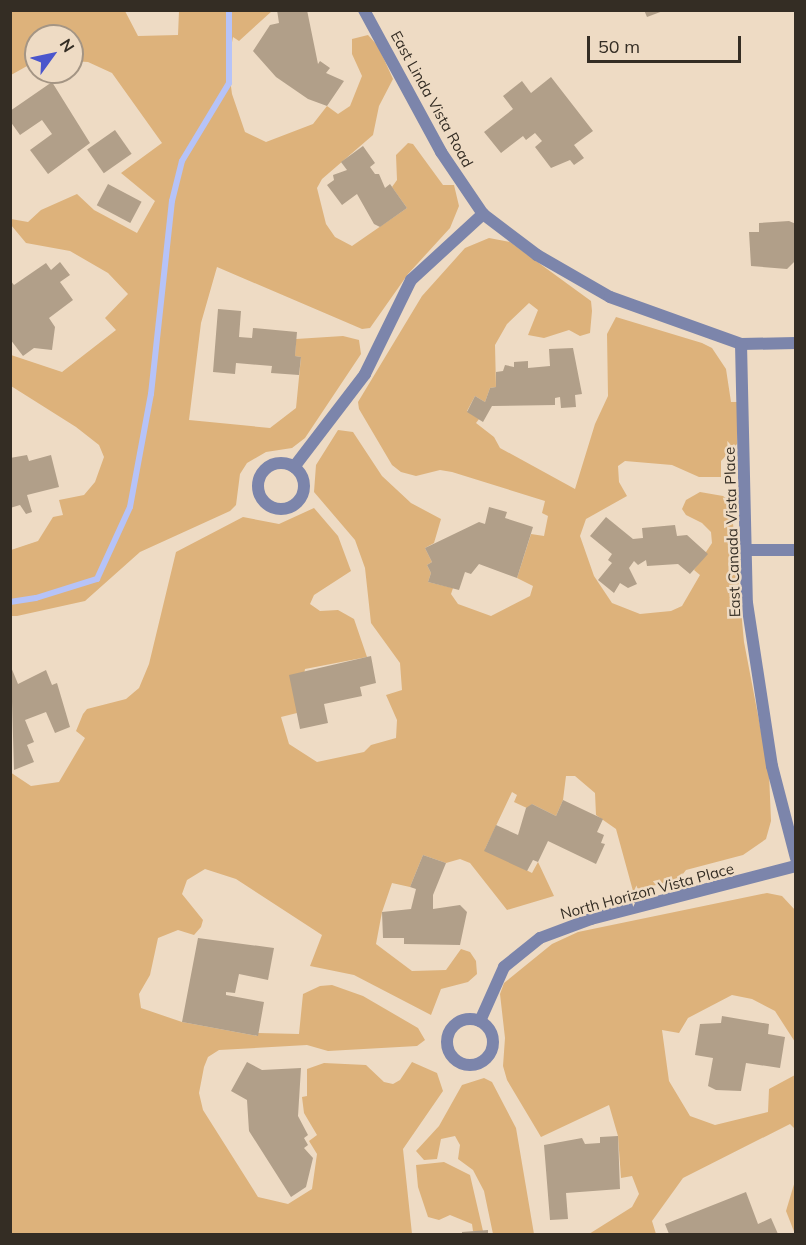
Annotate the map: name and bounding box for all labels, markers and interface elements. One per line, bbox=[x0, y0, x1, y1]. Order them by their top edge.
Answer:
north arrow bbox=[24, 24, 84, 84]
scale bar bbox=[590, 24, 744, 62]
street label: East Linda Vista Road bbox=[387, 28, 477, 170]
text: N bbox=[56, 35, 79, 56]
text: 50 m bbox=[598, 35, 640, 58]
street label: East Canada Vista Place bbox=[720, 447, 744, 617]
street label: North Horizon Vista Place bbox=[558, 859, 736, 923]

